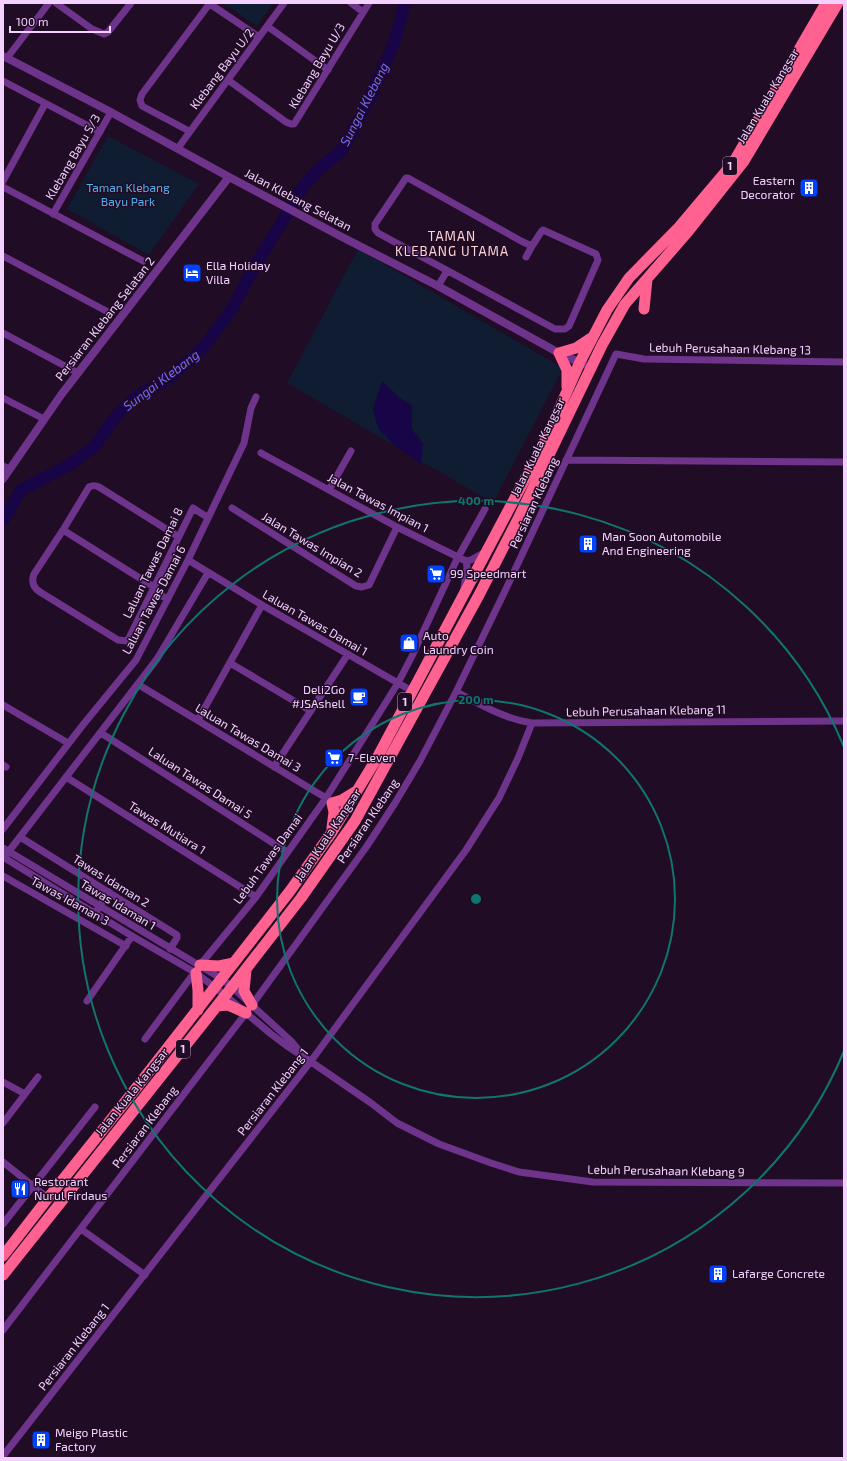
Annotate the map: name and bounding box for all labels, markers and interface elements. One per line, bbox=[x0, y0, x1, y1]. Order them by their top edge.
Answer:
scale bar bbox=[10, 8, 110, 34]
text: 100 m bbox=[16, 14, 48, 28]
street label: Klebang Bayu U/3 bbox=[285, 20, 347, 111]
street label: Klebang Bayu U/2 bbox=[186, 25, 256, 112]
street label: Jalan Kuala Kangsar bbox=[733, 45, 801, 146]
water label: Sungai Klebang bbox=[336, 60, 392, 148]
street label: Klebang Bayu S/3 bbox=[42, 111, 102, 202]
road number: 1 bbox=[723, 157, 737, 175]
street label: Jalan Klebang Selatan bbox=[243, 165, 354, 233]
place label: Eastern Decorator bbox=[740, 173, 795, 201]
building icon: Eastern Decorator bbox=[798, 177, 820, 199]
park label: Taman Klebang Bayu Park bbox=[86, 180, 170, 208]
district label: TAMAN KLEBANG UTAMA bbox=[395, 228, 509, 259]
street label: Persiaran Klebang Selatan 2 bbox=[52, 254, 157, 383]
place label: Ella Holiday Villa bbox=[206, 258, 271, 286]
hotel icon: Ella Holiday Villa bbox=[181, 262, 203, 284]
street label: Lebuh Perusahaan Klebang 13 bbox=[649, 340, 811, 356]
water label: Sungai Klebang bbox=[120, 346, 202, 414]
street label: Jalan Kuala Kangsar bbox=[507, 395, 567, 498]
street label: Persiaran Klebang bbox=[506, 454, 561, 550]
street label: Jalan Tawas Impian 1 bbox=[326, 470, 431, 535]
text: 400 m bbox=[458, 493, 494, 507]
street label: Laluan Tawas Damai 8 bbox=[119, 505, 185, 620]
street label: Jalan Tawas Impian 2 bbox=[260, 509, 365, 580]
place label: Man Soon Automobile And Engineering bbox=[602, 529, 721, 557]
building icon: Man Soon Automobile And Engineering bbox=[577, 533, 599, 555]
street label: Laluan Tawas Damai 6 bbox=[119, 543, 188, 656]
supermarket icon: 99 Speedmart bbox=[425, 563, 447, 585]
place label: 99 Speedmart bbox=[450, 566, 527, 580]
street label: Laluan Tawas Damai 1 bbox=[261, 586, 370, 658]
place label: Auto Laundry Coin bbox=[423, 628, 494, 656]
shop icon: Auto Laundry Coin bbox=[398, 632, 420, 654]
place label: Deli2Go #JSAshell bbox=[292, 682, 345, 710]
cafe icon: Deli2Go #JSAshell bbox=[348, 686, 370, 708]
text: 200 m bbox=[458, 692, 494, 706]
road number: 1 bbox=[398, 693, 412, 711]
street label: Laluan Tawas Damai 3 bbox=[193, 700, 304, 774]
street label: Lebuh Perusahaan Klebang 11 bbox=[566, 702, 726, 718]
street label: Laluan Tawas Damai 5 bbox=[146, 743, 255, 821]
supermarket icon: 7-Eleven bbox=[323, 747, 345, 769]
place label: 7-Eleven bbox=[348, 750, 396, 764]
street label: Persiaran Klebang bbox=[334, 775, 401, 865]
street label: Jalan Kuala Kangsar bbox=[291, 785, 363, 883]
street label: Tawas Mutiara 1 bbox=[127, 798, 209, 856]
street label: Lebuh Tawas Damai bbox=[230, 811, 305, 906]
street label: Tawas Idaman 2 bbox=[71, 851, 153, 909]
street label: Tawas Idaman 3 bbox=[29, 873, 112, 928]
street label: Tawas Idaman 1 bbox=[78, 876, 159, 932]
centre of rings bbox=[469, 892, 483, 906]
road number: 1 bbox=[176, 1040, 190, 1058]
street label: Jalan Kuala Kangsar bbox=[92, 1045, 171, 1138]
street label: Persiaran Klebang 1 bbox=[234, 1045, 311, 1138]
street label: Persiaran Klebang bbox=[109, 1082, 180, 1170]
street label: Lebuh Perusahaan Klebang 9 bbox=[587, 1162, 745, 1178]
place label: Restorant Nurul Firdaus bbox=[34, 1174, 107, 1202]
restaurant icon: Restorant Nurul Firdaus bbox=[9, 1178, 31, 1200]
building icon: Lafarge Concrete bbox=[707, 1263, 729, 1285]
place label: Lafarge Concrete bbox=[732, 1266, 825, 1280]
street label: Persiaran Klebang 1 bbox=[35, 1300, 112, 1393]
place label: Meigo Plastic Factory bbox=[55, 1425, 128, 1453]
building icon: Meigo Plastic Factory bbox=[30, 1429, 52, 1451]

